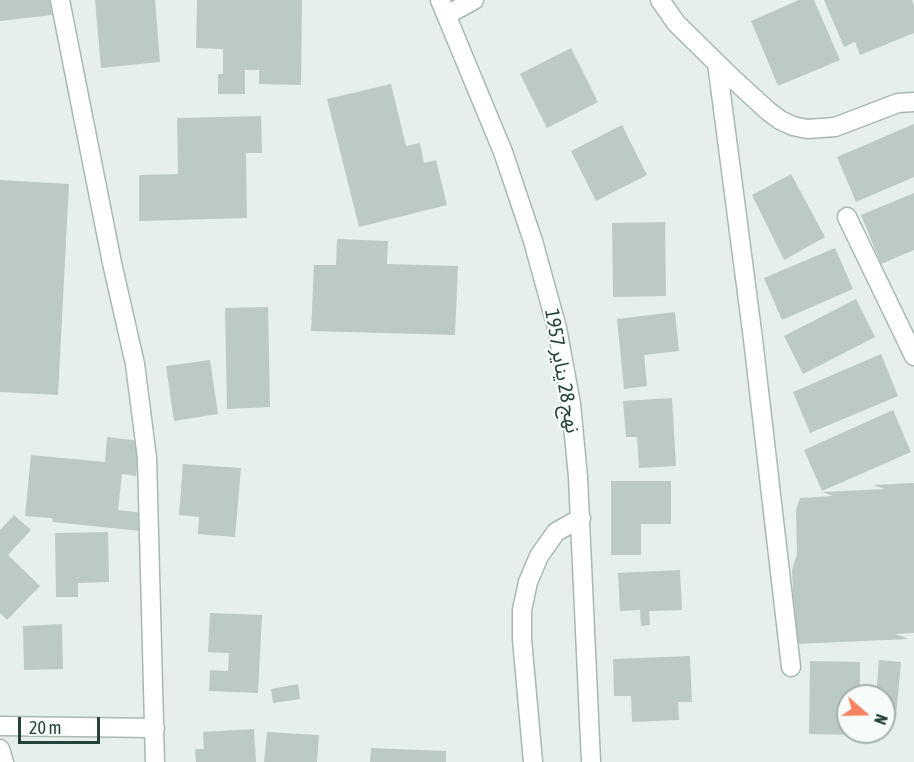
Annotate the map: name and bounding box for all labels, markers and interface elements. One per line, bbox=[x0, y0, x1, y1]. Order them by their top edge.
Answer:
street label: نهج 28 يناير 1957 bbox=[539, 307, 585, 435]
north arrow bbox=[836, 684, 896, 744]
scale bar bbox=[21, 705, 104, 743]
text: N bbox=[871, 712, 891, 727]
text: 20 m bbox=[29, 717, 61, 738]

